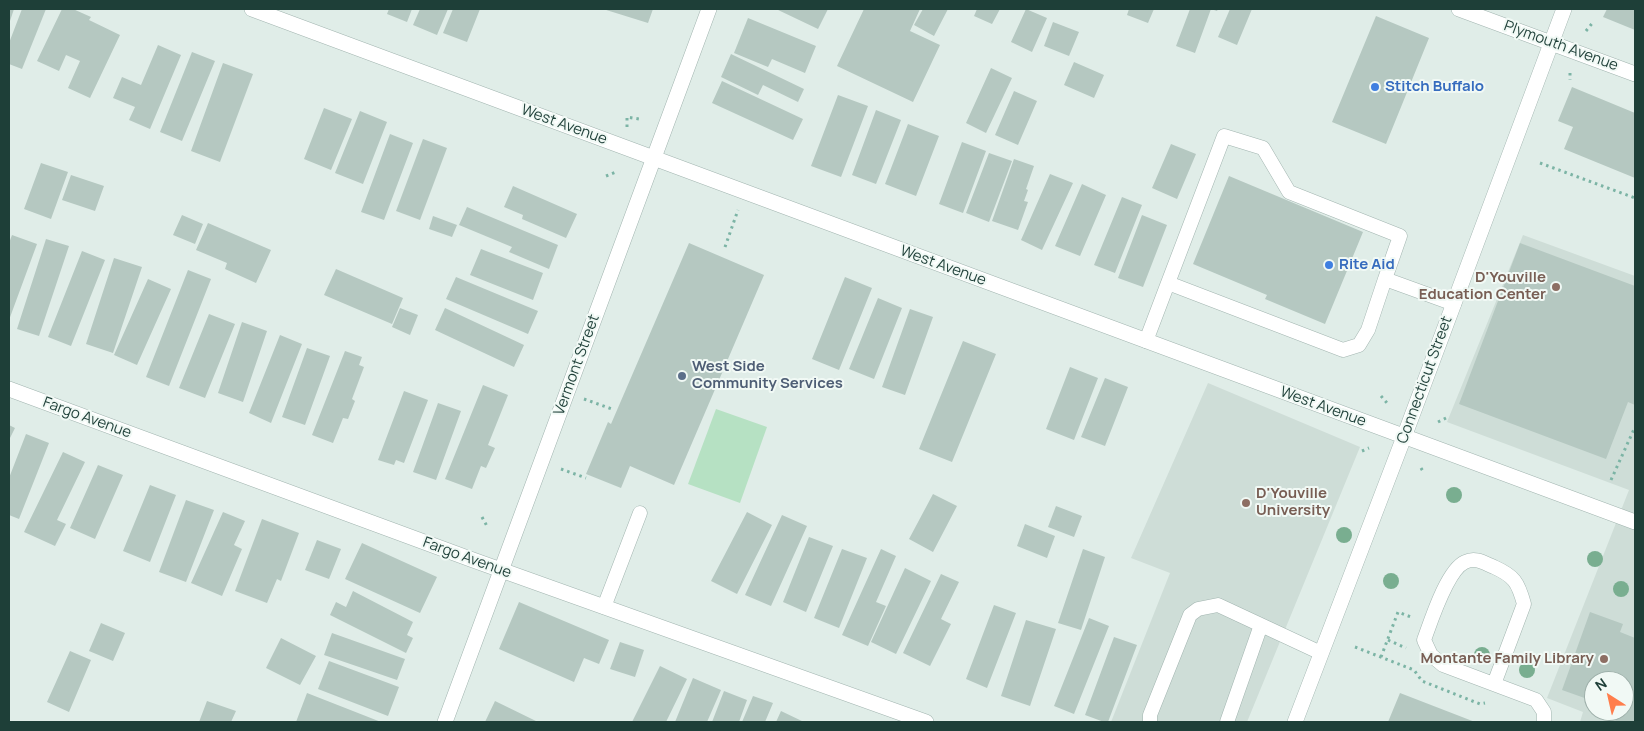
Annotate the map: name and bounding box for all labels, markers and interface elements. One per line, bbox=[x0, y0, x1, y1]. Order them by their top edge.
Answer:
street label: Plymouth Avenue bbox=[1501, 17, 1621, 75]
place label: Stitch Buffalo bbox=[1385, 78, 1484, 96]
marker: Stitch Buffalo bbox=[1369, 81, 1381, 93]
street label: West Avenue bbox=[519, 101, 609, 149]
street label: West Avenue bbox=[898, 242, 988, 290]
place label: Rite Aid bbox=[1339, 256, 1395, 274]
marker: Rite Aid bbox=[1323, 259, 1335, 271]
place label: D'Youville Education Center bbox=[1419, 269, 1546, 304]
marker: D'Youville Education Center bbox=[1550, 281, 1562, 293]
street label: Vermont Street bbox=[550, 312, 604, 418]
street label: Connecticut Street bbox=[1394, 314, 1456, 446]
place label: West Side Community Services bbox=[692, 358, 843, 393]
marker: West Side Community Services bbox=[676, 370, 688, 382]
street label: West Avenue bbox=[1278, 383, 1368, 431]
street label: Fargo Avenue bbox=[40, 394, 134, 442]
place label: D'Youville University bbox=[1256, 485, 1330, 520]
marker: D'Youville University bbox=[1240, 497, 1252, 509]
street label: Fargo Avenue bbox=[420, 534, 514, 582]
place label: Montante Family Library bbox=[1420, 650, 1594, 668]
marker: Montante Family Library bbox=[1598, 653, 1610, 665]
north arrow bbox=[1584, 671, 1634, 721]
text: N bbox=[1591, 673, 1610, 695]

